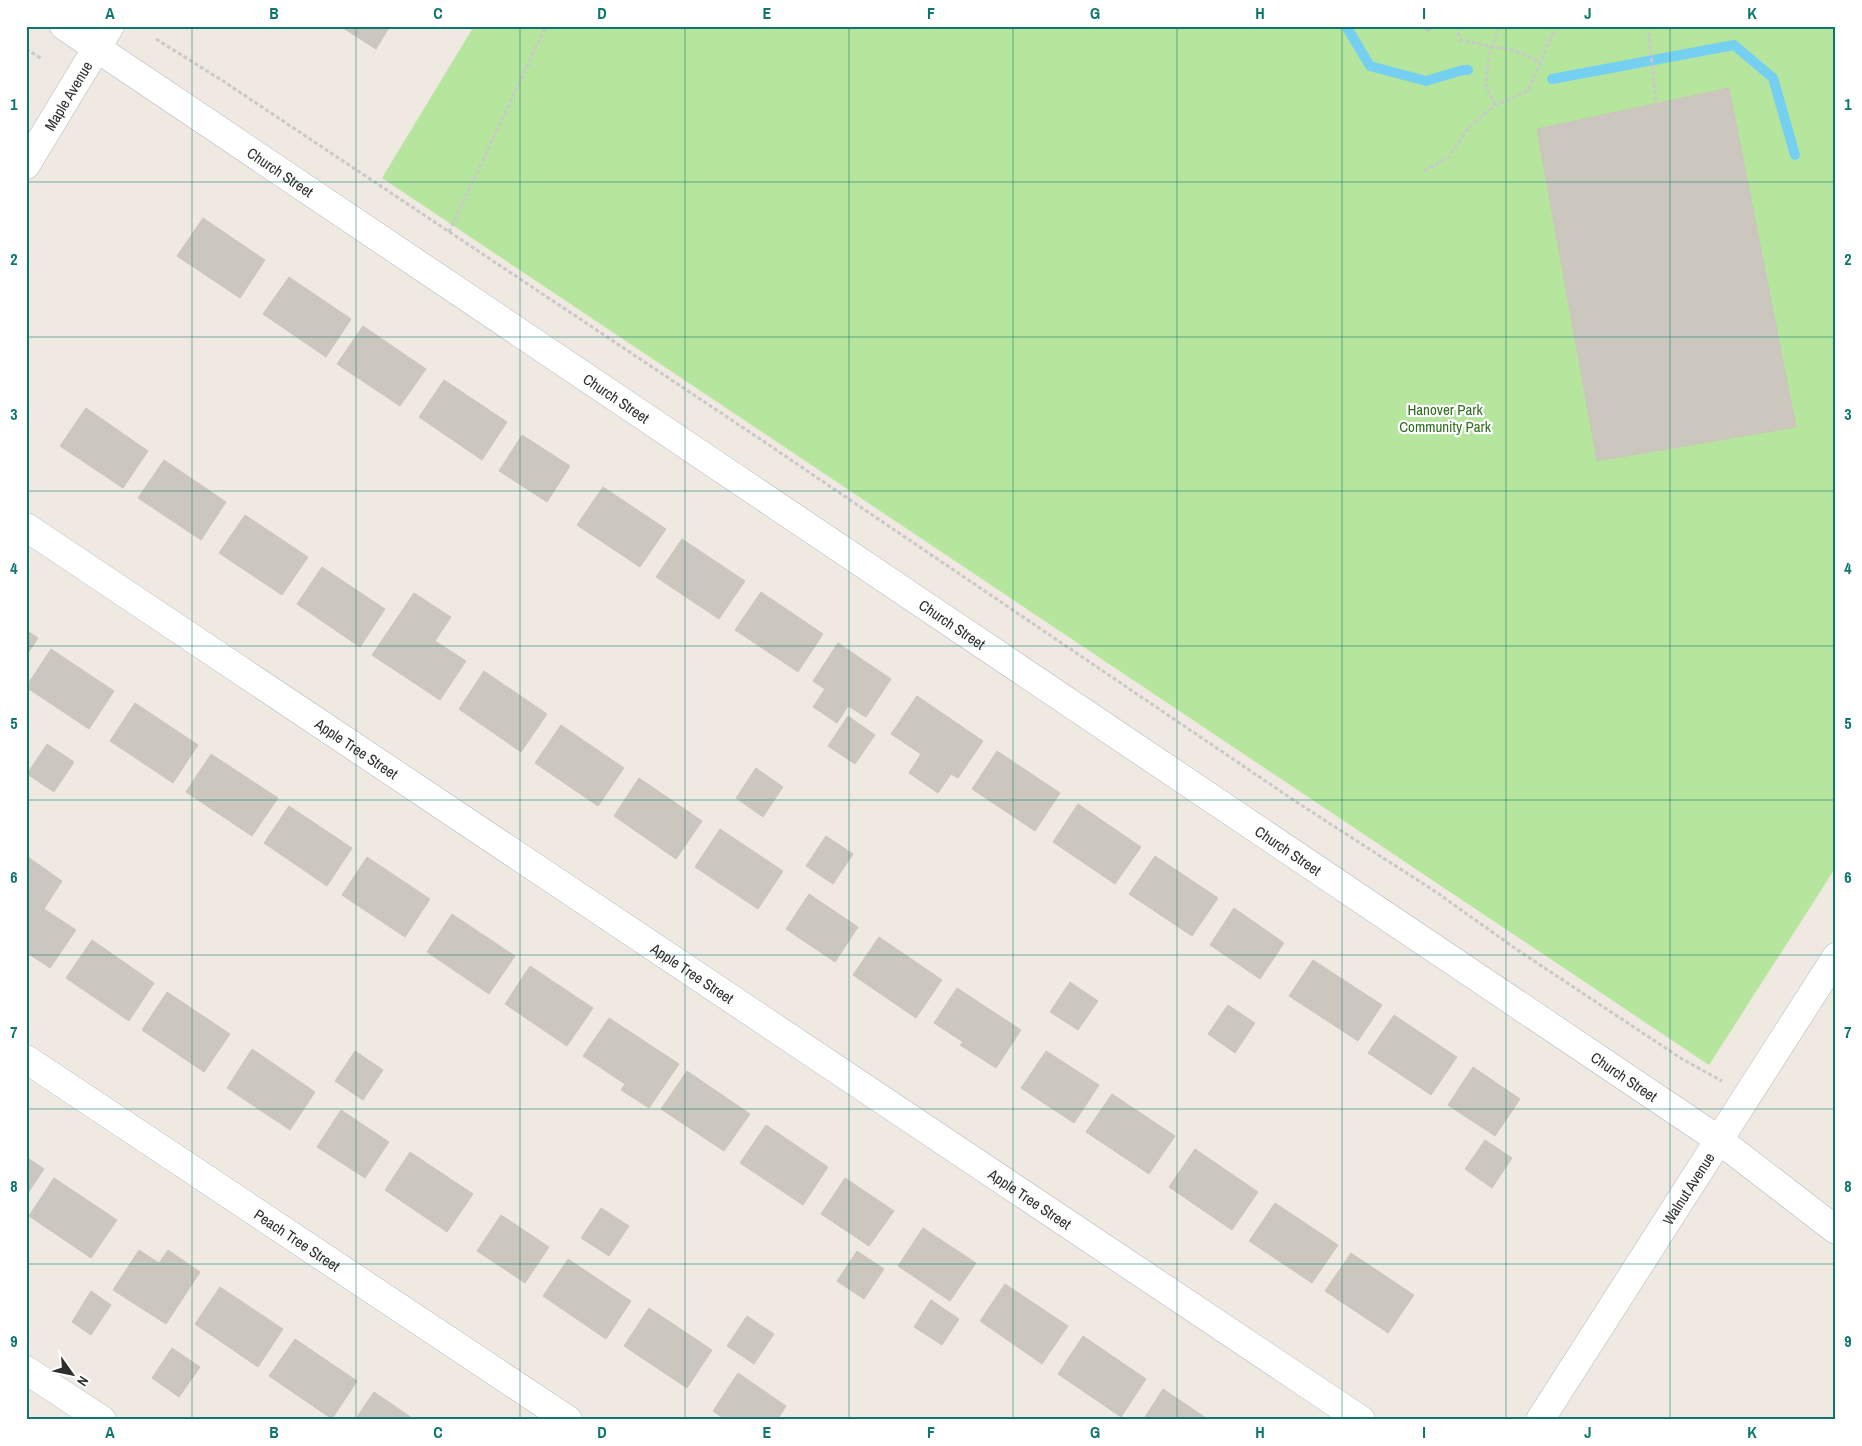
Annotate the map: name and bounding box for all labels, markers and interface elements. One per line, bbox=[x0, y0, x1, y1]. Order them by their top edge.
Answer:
text: A bbox=[105, 2, 115, 24]
text: B bbox=[269, 2, 279, 24]
text: C bbox=[433, 2, 443, 24]
text: D bbox=[597, 2, 607, 24]
text: E bbox=[763, 2, 772, 24]
text: F bbox=[927, 2, 935, 24]
text: G bbox=[1090, 2, 1100, 24]
text: H bbox=[1255, 2, 1265, 24]
text: I bbox=[1422, 2, 1426, 24]
text: J bbox=[1584, 2, 1592, 24]
text: K bbox=[1747, 2, 1757, 24]
street label: Maple Avenue bbox=[39, 57, 97, 134]
text: 1 bbox=[10, 93, 18, 115]
text: 1 bbox=[1844, 93, 1852, 115]
street label: Church Street bbox=[243, 142, 318, 202]
text: 2 bbox=[10, 248, 18, 270]
text: 2 bbox=[1844, 248, 1852, 270]
street label: Church Street bbox=[579, 368, 654, 428]
park label: Hanover Park Community Park bbox=[1399, 399, 1492, 437]
text: 3 bbox=[10, 403, 18, 425]
text: 3 bbox=[1844, 403, 1852, 425]
text: 4 bbox=[10, 557, 18, 579]
text: 4 bbox=[1844, 557, 1852, 579]
street label: Church Street bbox=[915, 594, 990, 654]
text: 5 bbox=[10, 712, 18, 734]
street label: Apple Tree Street bbox=[310, 712, 403, 784]
text: 5 bbox=[1844, 712, 1852, 734]
street label: Church Street bbox=[1251, 820, 1326, 880]
text: 6 bbox=[10, 866, 18, 888]
text: 6 bbox=[1844, 866, 1852, 888]
street label: Apple Tree Street bbox=[646, 937, 739, 1009]
text: 7 bbox=[10, 1021, 18, 1043]
text: 7 bbox=[1844, 1021, 1852, 1043]
street label: Church Street bbox=[1587, 1046, 1662, 1107]
street label: Walnut Avenue bbox=[1657, 1148, 1719, 1229]
street label: Apple Tree Street bbox=[984, 1163, 1076, 1234]
text: 8 bbox=[10, 1175, 18, 1197]
text: 8 bbox=[1844, 1175, 1852, 1197]
street label: Peach Tree Street bbox=[250, 1203, 345, 1276]
text: 9 bbox=[10, 1330, 18, 1352]
text: 9 bbox=[1844, 1330, 1852, 1352]
north arrow bbox=[48, 1348, 98, 1398]
text: N bbox=[73, 1373, 93, 1389]
text: A bbox=[105, 1421, 115, 1443]
text: B bbox=[269, 1421, 279, 1443]
text: C bbox=[433, 1421, 443, 1443]
text: D bbox=[597, 1421, 607, 1443]
text: E bbox=[763, 1421, 772, 1443]
text: F bbox=[927, 1421, 935, 1443]
text: G bbox=[1090, 1421, 1100, 1443]
text: H bbox=[1255, 1421, 1265, 1443]
text: I bbox=[1422, 1421, 1426, 1443]
text: J bbox=[1584, 1421, 1592, 1443]
text: K bbox=[1747, 1421, 1757, 1443]

